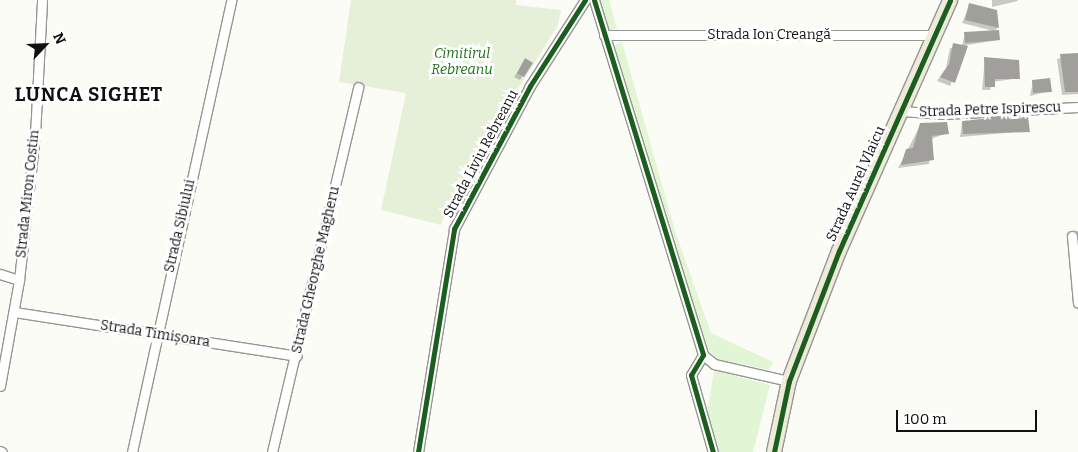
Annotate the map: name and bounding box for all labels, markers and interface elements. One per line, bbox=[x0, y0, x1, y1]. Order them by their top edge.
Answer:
north arrow bbox=[20, 20, 70, 70]
street label: Strada Ion Creangă bbox=[707, 27, 831, 43]
text: N bbox=[49, 30, 69, 47]
park label: Cimitirul Rebreanu bbox=[431, 46, 493, 78]
district label: LUNCA SIGHET bbox=[13, 84, 165, 106]
street label: Strada Liviu Rebreanu bbox=[440, 87, 522, 221]
street label: Strada Petre Ispirescu bbox=[919, 99, 1061, 121]
street label: Strada Aurel Vlaicu bbox=[823, 124, 889, 244]
street label: Strada Miron Costin bbox=[13, 129, 43, 259]
street label: Strada Sibiului bbox=[161, 178, 199, 274]
street label: Strada Gheorghe Magheru bbox=[289, 185, 343, 355]
street label: Strada Timișoara bbox=[99, 317, 211, 351]
scale bar bbox=[898, 400, 1039, 432]
text: 100 m bbox=[904, 410, 947, 428]

